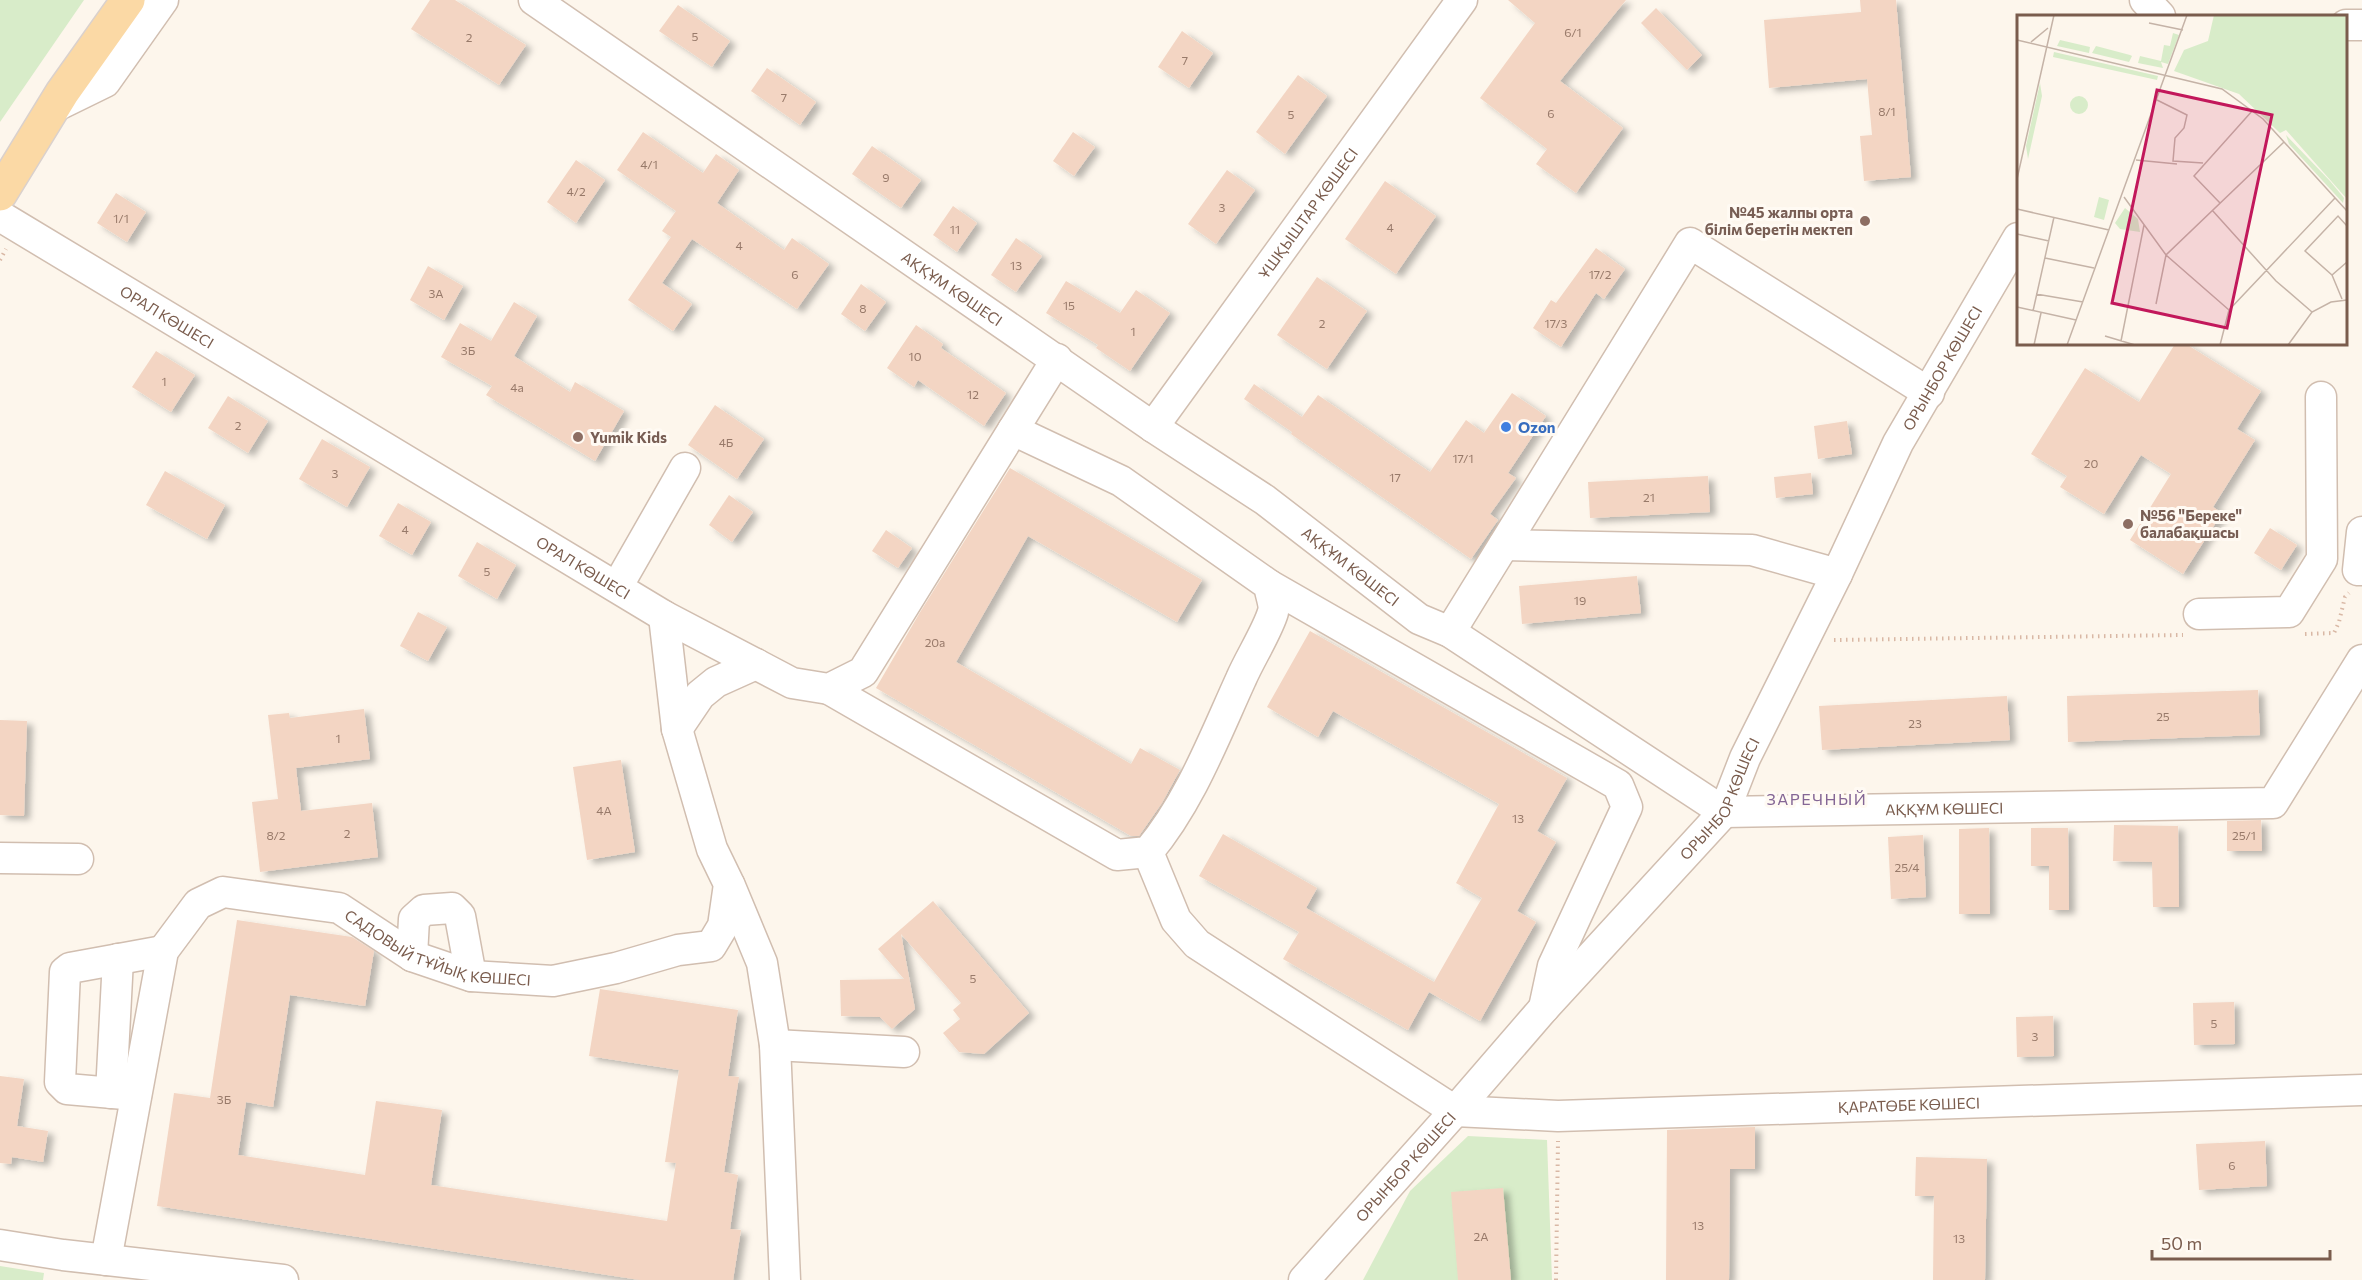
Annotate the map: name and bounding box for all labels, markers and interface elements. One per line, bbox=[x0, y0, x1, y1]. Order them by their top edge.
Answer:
inset map bbox=[2017, 15, 2347, 345]
house number: 6/1 bbox=[1564, 25, 1582, 39]
house number: 5 bbox=[692, 29, 699, 43]
house number: 2 bbox=[466, 30, 473, 44]
house number: 7 bbox=[1182, 53, 1188, 67]
house number: 7 bbox=[781, 90, 787, 104]
house number: 8/1 bbox=[1878, 104, 1896, 118]
house number: 6 bbox=[1547, 106, 1555, 120]
house number: 5 bbox=[1288, 107, 1295, 121]
street label: ҰШҚЫШТАР КӨШЕСІ bbox=[1254, 144, 1361, 282]
house number: 4/1 bbox=[640, 157, 658, 171]
house number: 9 bbox=[882, 170, 890, 184]
house number: 4/2 bbox=[566, 184, 586, 198]
house number: 3 bbox=[1219, 200, 1226, 214]
place label: №45 жалпы орта білім беретін мектеп bbox=[1705, 203, 1853, 238]
house number: 1/1 bbox=[113, 211, 129, 225]
marker: №45 жалпы орта білім беретін мектеп bbox=[1858, 214, 1872, 228]
house number: 4 bbox=[1386, 220, 1394, 234]
house number: 11 bbox=[950, 222, 960, 236]
house number: 4 bbox=[735, 238, 743, 252]
street label: АҚҚҰМ КӨШЕСІ bbox=[898, 247, 1006, 329]
house number: 13 bbox=[1010, 258, 1022, 272]
house number: 6 bbox=[791, 267, 799, 281]
house number: 17/2 bbox=[1589, 267, 1612, 281]
street label: ОРАЛ КӨШЕСІ bbox=[117, 281, 217, 352]
house number: 3А bbox=[429, 286, 443, 300]
house number: 15 bbox=[1063, 298, 1075, 312]
house number: 8 bbox=[859, 301, 867, 315]
street label: ОРЫНБОР КӨШЕСІ bbox=[1899, 302, 1985, 433]
house number: 2 bbox=[1319, 316, 1326, 330]
house number: 17/3 bbox=[1545, 316, 1568, 330]
house number: 1 bbox=[1130, 324, 1136, 338]
house number: 3Б bbox=[461, 343, 476, 357]
house number: 10 bbox=[909, 349, 922, 363]
house number: 1 bbox=[161, 374, 167, 388]
house number: 4а bbox=[510, 380, 524, 394]
house number: 12 bbox=[967, 387, 979, 401]
house number: 2 bbox=[235, 418, 242, 432]
place label: Ozon bbox=[1518, 418, 1556, 436]
marker: Ozon bbox=[1499, 420, 1513, 434]
place label: Yumik Kids bbox=[590, 428, 667, 446]
marker: Yumik Kids bbox=[571, 430, 585, 444]
house number: 4Б bbox=[719, 435, 734, 449]
house number: 17/1 bbox=[1452, 451, 1474, 465]
house number: 20 bbox=[2084, 456, 2098, 470]
house number: 3 bbox=[332, 466, 339, 480]
house number: 17 bbox=[1389, 470, 1401, 484]
house number: 21 bbox=[1643, 490, 1655, 504]
place label: №56 "Береке" балабақшасы bbox=[2140, 506, 2242, 541]
marker: №56 "Береке" балабақшасы bbox=[2121, 517, 2135, 531]
house number: 4 bbox=[401, 522, 409, 536]
street label: АҚҚҰМ КӨШЕСІ bbox=[1298, 523, 1403, 610]
street label: ОРАЛ КӨШЕСІ bbox=[533, 532, 634, 603]
house number: 5 bbox=[484, 564, 491, 578]
house number: 19 bbox=[1574, 593, 1586, 607]
house number: 20а bbox=[925, 635, 945, 649]
house number: 25 bbox=[2156, 709, 2170, 723]
house number: 23 bbox=[1908, 716, 1922, 730]
house number: 1 bbox=[335, 731, 341, 745]
street label: ОРЫНБОР КӨШЕСІ bbox=[1676, 734, 1763, 863]
district label: ЗАРЕЧНЫЙ bbox=[1767, 789, 1867, 808]
street label: АҚҚҰМ КӨШЕСІ bbox=[1885, 798, 2003, 818]
house number: 4А bbox=[596, 803, 612, 817]
house number: 13 bbox=[1512, 811, 1524, 825]
house number: 2 bbox=[344, 826, 351, 840]
house number: 8/2 bbox=[266, 828, 286, 842]
house number: 25/1 bbox=[2232, 828, 2256, 842]
house number: 25/4 bbox=[1895, 860, 1919, 874]
street label: САДОВЫЙ ТҰЙЫҚ КӨШЕСІ bbox=[342, 905, 531, 989]
house number: 5 bbox=[970, 971, 977, 985]
house number: 5 bbox=[2211, 1016, 2218, 1030]
house number: 3 bbox=[2032, 1029, 2039, 1043]
house number: 3Б bbox=[217, 1092, 232, 1106]
street label: ҚАРАТӨБЕ КӨШЕСІ bbox=[1838, 1093, 1980, 1116]
street label: ОРЫНБОР КӨШЕСІ bbox=[1352, 1108, 1459, 1225]
house number: 6 bbox=[2228, 1158, 2236, 1172]
house number: 13 bbox=[1692, 1218, 1704, 1232]
scale bar bbox=[2152, 1223, 2330, 1261]
house number: 2А bbox=[1474, 1229, 1488, 1243]
house number: 13 bbox=[1953, 1231, 1965, 1245]
text: 50 m bbox=[2161, 1232, 2202, 1254]

